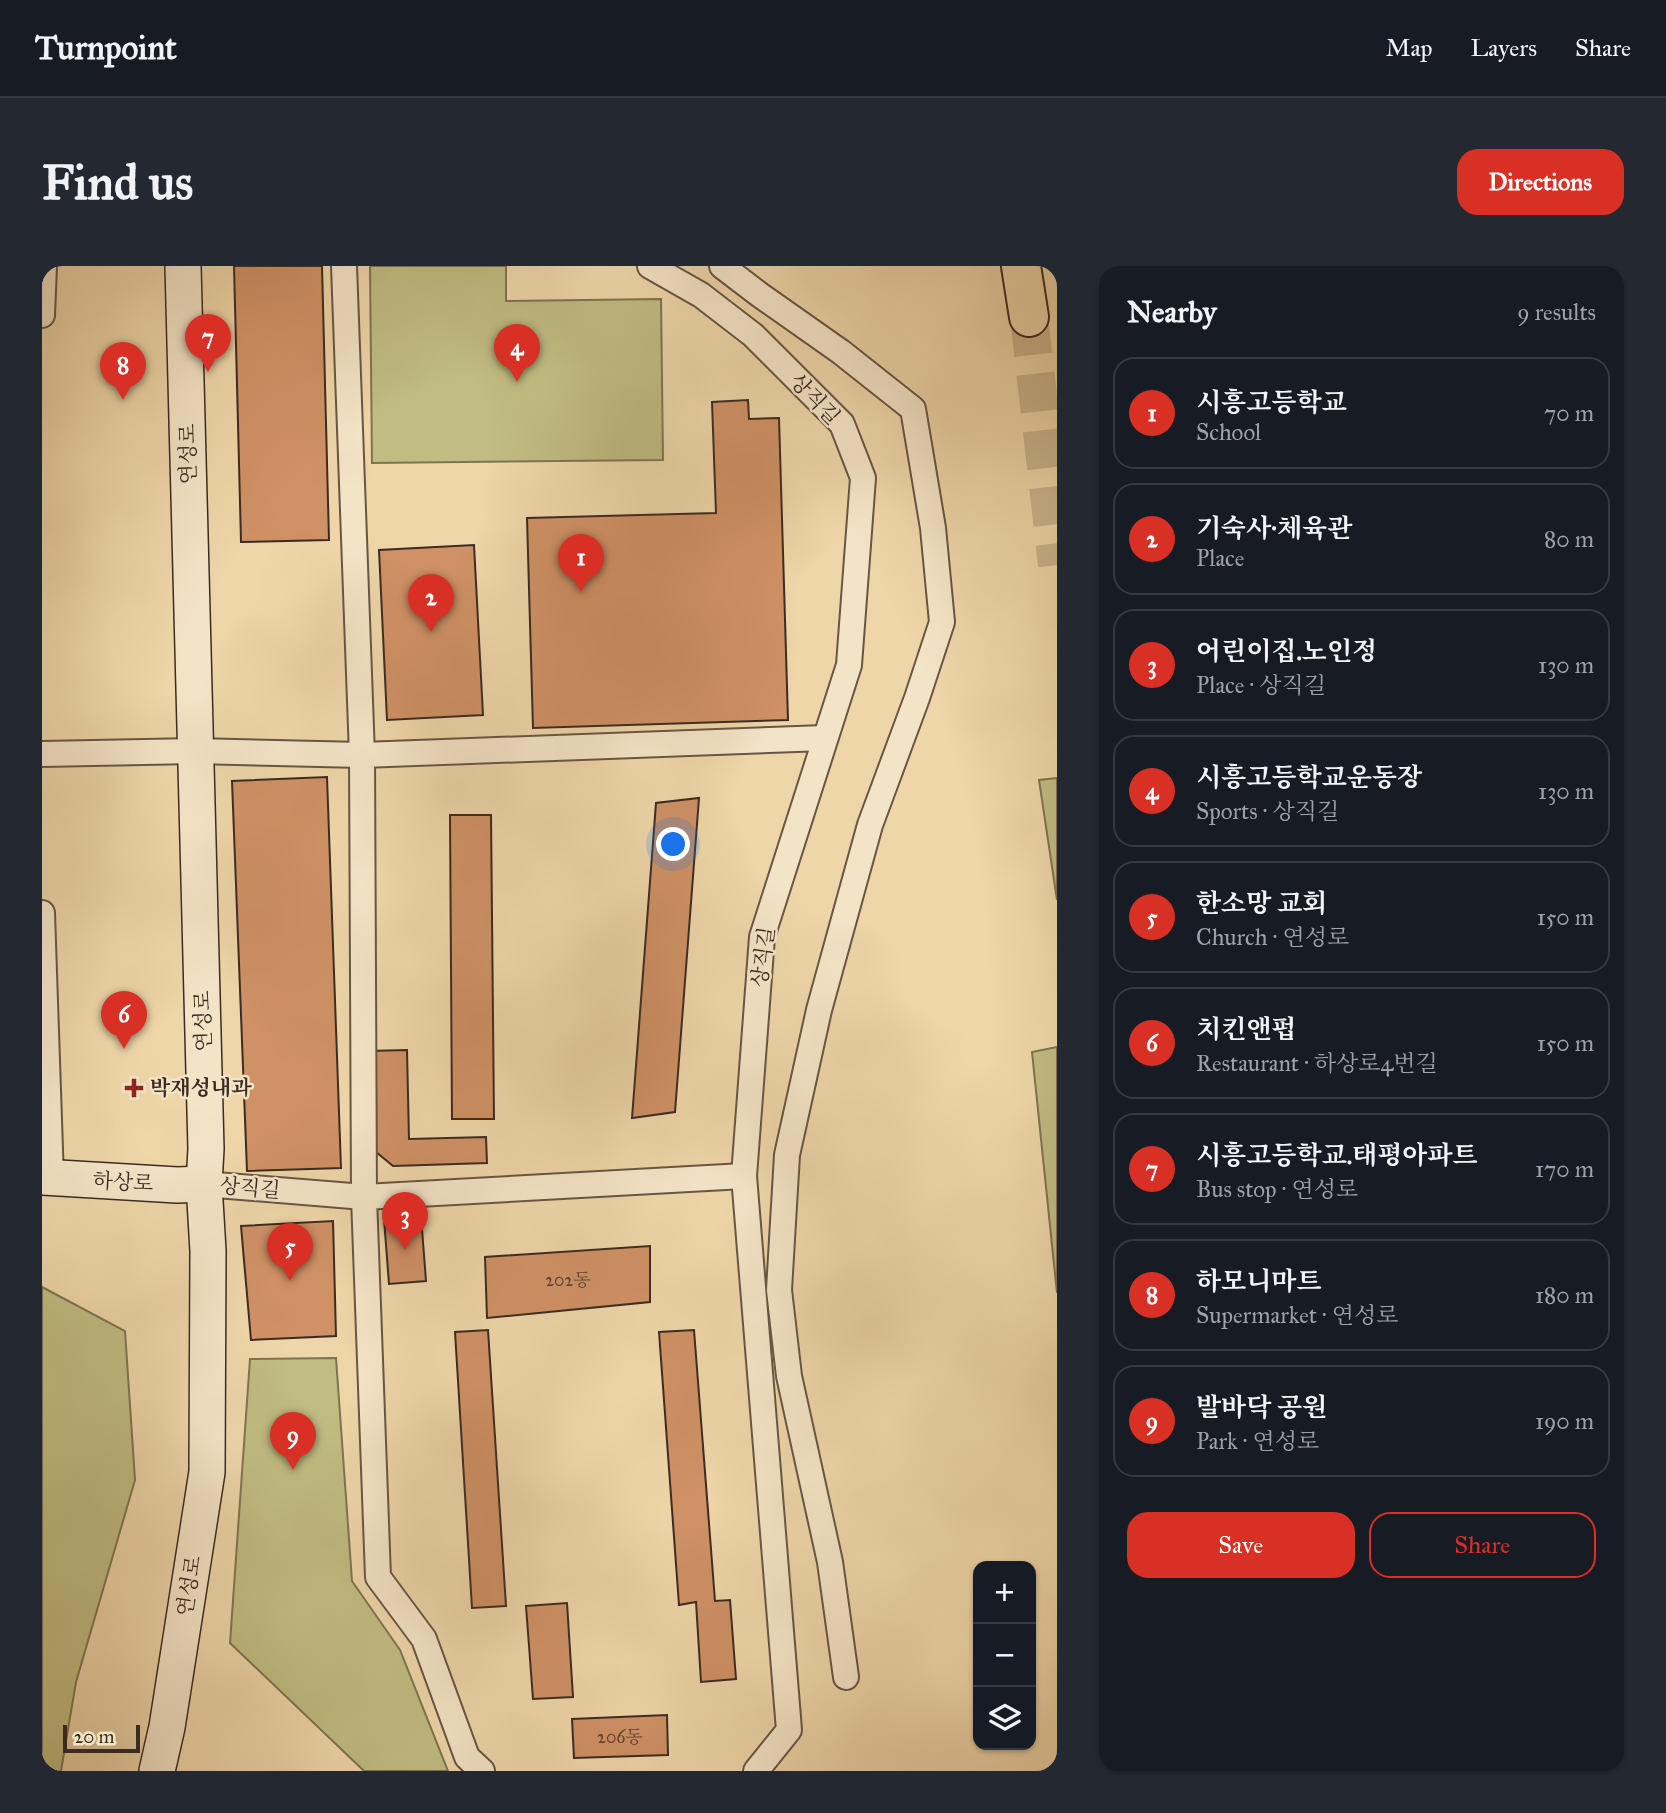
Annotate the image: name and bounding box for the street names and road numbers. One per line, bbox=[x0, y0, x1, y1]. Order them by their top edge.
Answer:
street label: 상직길 bbox=[785, 368, 845, 430]
street label: 연성로 bbox=[174, 423, 202, 485]
street label: 상직길 bbox=[746, 925, 780, 989]
street label: 연성로 bbox=[189, 990, 217, 1052]
street label: 하상로 bbox=[92, 1167, 154, 1197]
street label: 상직길 bbox=[219, 1172, 281, 1204]
street label: 연성로 bbox=[171, 1554, 207, 1618]

